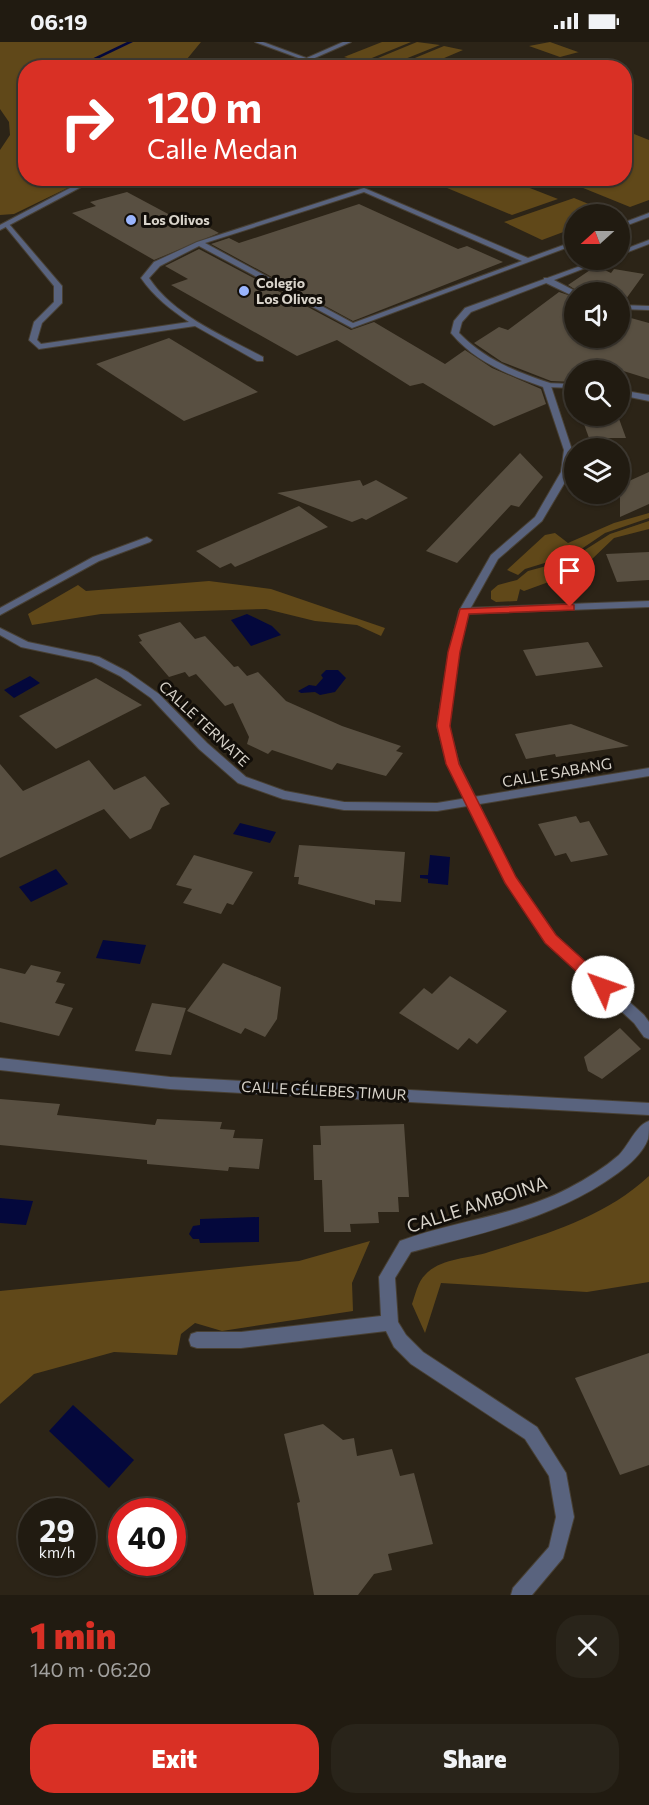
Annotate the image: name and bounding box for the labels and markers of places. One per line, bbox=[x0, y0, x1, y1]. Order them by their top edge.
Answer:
place label: Los Olivos bbox=[143, 211, 210, 228]
marker: Los Olivos bbox=[124, 213, 138, 227]
place label: Colegio Los Olivos bbox=[256, 274, 323, 307]
marker: Colegio Los Olivos bbox=[237, 284, 251, 298]
pin bbox=[544, 545, 595, 607]

